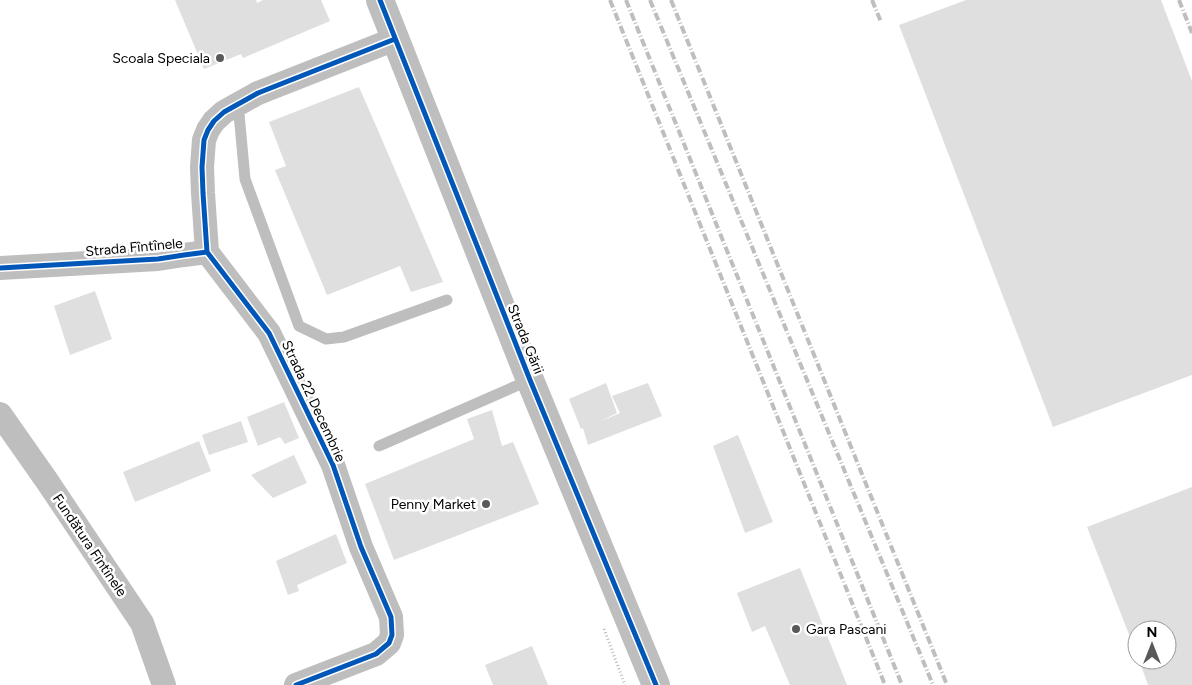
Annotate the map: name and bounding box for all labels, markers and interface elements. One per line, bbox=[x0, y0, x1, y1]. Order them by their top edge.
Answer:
place label: Scoala Speciala bbox=[112, 50, 210, 67]
marker: Scoala Speciala bbox=[214, 52, 226, 64]
street label: Strada Fîntînele bbox=[85, 235, 184, 260]
street label: Strada Gării bbox=[504, 302, 547, 376]
street label: Strada 22 Decembrie bbox=[278, 338, 349, 465]
street label: Fundătura Fîntînele bbox=[49, 491, 130, 600]
place label: Penny Market bbox=[391, 496, 476, 513]
marker: Penny Market bbox=[480, 498, 492, 510]
north arrow bbox=[1127, 620, 1177, 670]
place label: Gara Pascani bbox=[806, 621, 887, 638]
marker: Gara Pascani bbox=[790, 623, 802, 635]
text: N bbox=[1147, 624, 1157, 641]

